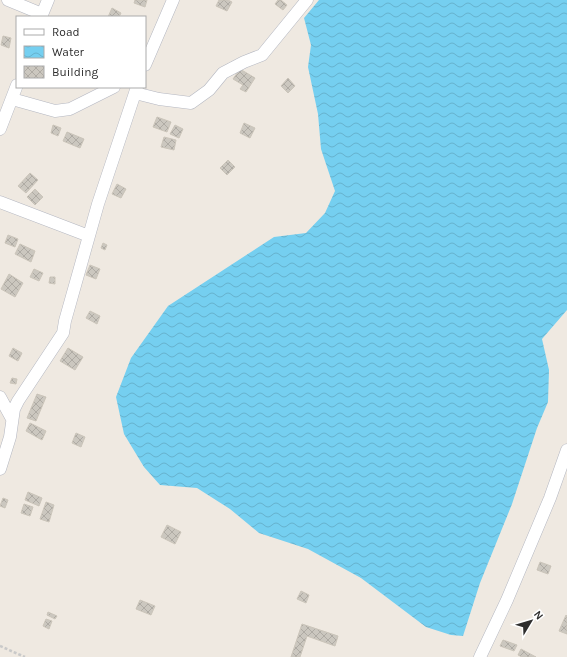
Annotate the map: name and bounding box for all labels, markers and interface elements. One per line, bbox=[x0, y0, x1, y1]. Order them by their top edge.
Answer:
legend bbox=[16, 16, 146, 88]
text: Road bbox=[52, 25, 80, 39]
text: Water bbox=[52, 45, 85, 59]
text: Building bbox=[52, 65, 99, 79]
north arrow bbox=[511, 601, 551, 641]
text: N bbox=[531, 608, 546, 622]

